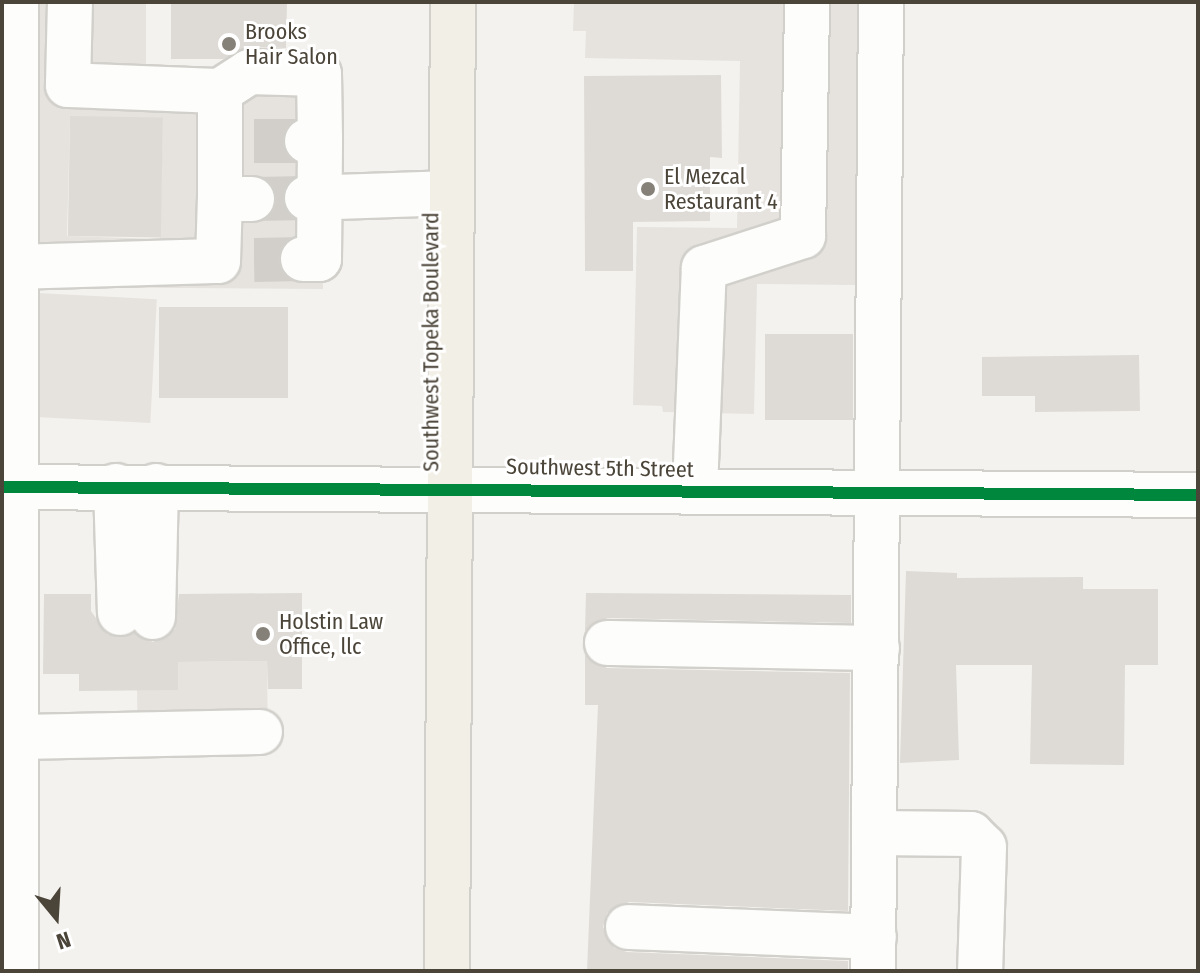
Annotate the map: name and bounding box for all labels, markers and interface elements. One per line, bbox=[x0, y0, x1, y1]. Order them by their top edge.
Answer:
place label: Brooks Hair Salon bbox=[245, 18, 338, 70]
marker: Brooks Hair Salon bbox=[220, 35, 238, 53]
place label: El Mezcal Restaurant 4 bbox=[664, 163, 778, 214]
marker: El Mezcal Restaurant 4 bbox=[639, 180, 657, 198]
street label: Southwest Topeka Boulevard bbox=[418, 212, 444, 472]
street label: Southwest 5th Street bbox=[506, 453, 694, 483]
place label: Holstin Law Office, llc bbox=[279, 608, 383, 660]
marker: Holstin Law Office, llc bbox=[254, 625, 272, 643]
north arrow bbox=[16, 877, 96, 957]
text: N bbox=[53, 925, 74, 955]

